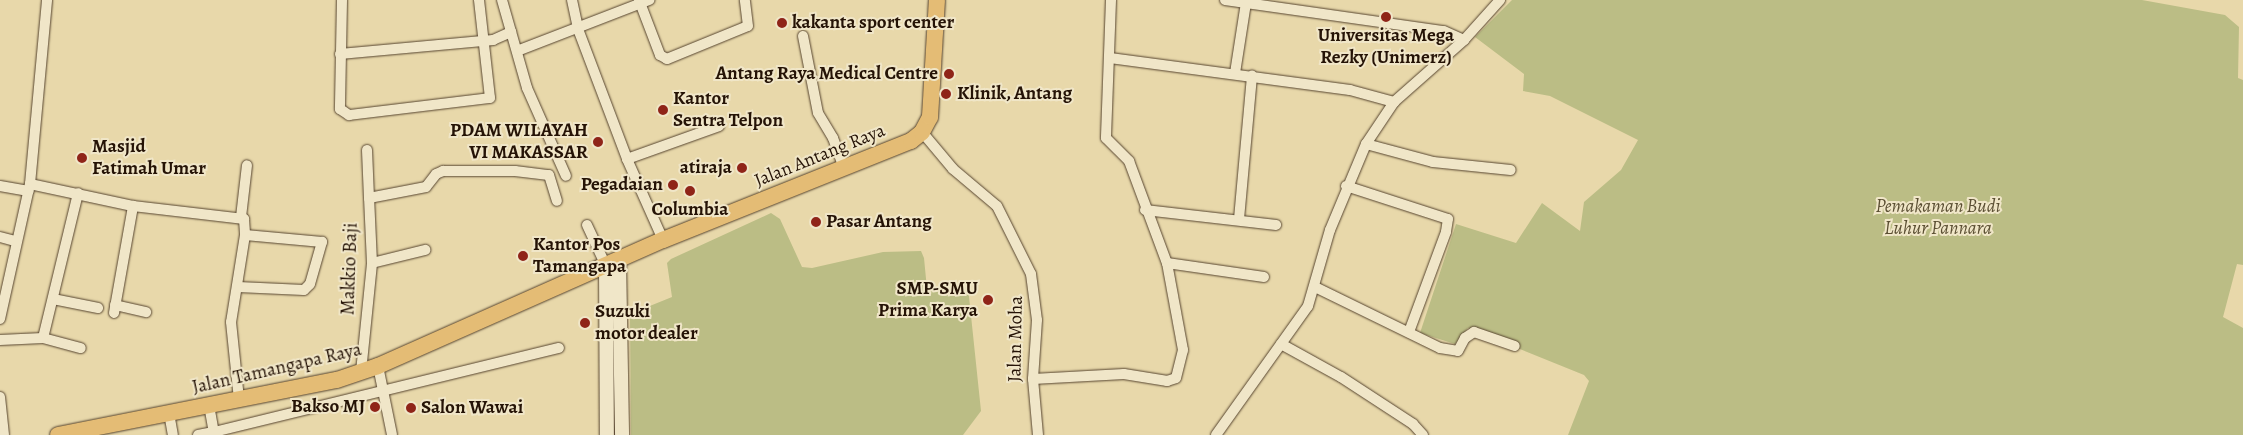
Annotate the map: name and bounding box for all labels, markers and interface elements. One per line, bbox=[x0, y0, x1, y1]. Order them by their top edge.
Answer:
marker: Universitas Mega Rezky (Unimerz) bbox=[1380, 11, 1392, 23]
place label: kakanta sport center bbox=[792, 12, 954, 34]
marker: kakanta sport center bbox=[776, 17, 788, 29]
place label: Universitas Mega Rezky (Unimerz) bbox=[1318, 25, 1454, 69]
place label: Antang Raya Medical Centre bbox=[715, 63, 938, 85]
marker: Antang Raya Medical Centre bbox=[942, 67, 956, 81]
place label: Klinik, Antang bbox=[957, 83, 1073, 105]
marker: Klinik, Antang bbox=[939, 87, 953, 101]
place label: Kantor Sentra Telpon bbox=[673, 88, 783, 132]
marker: Kantor Sentra Telpon bbox=[657, 104, 669, 116]
street label: Jalan Antang Raya bbox=[751, 119, 889, 193]
place label: PDAM WILAYAH VI MAKASSAR bbox=[450, 120, 588, 164]
place label: Masjid Fatimah Umar bbox=[92, 136, 206, 180]
marker: PDAM WILAYAH VI MAKASSAR bbox=[592, 136, 604, 148]
marker: Masjid Fatimah Umar bbox=[76, 152, 88, 164]
place label: atiraja bbox=[680, 157, 732, 179]
marker: atiraja bbox=[736, 162, 748, 174]
place label: Pegadaian bbox=[581, 174, 663, 196]
marker: Pegadaian bbox=[667, 179, 679, 191]
marker: Columbia bbox=[684, 185, 696, 197]
park label: Pemakaman Budi Luhur Pannara bbox=[1876, 196, 2000, 240]
place label: Columbia bbox=[652, 199, 728, 221]
place label: Pasar Antang bbox=[826, 211, 932, 233]
marker: Pasar Antang bbox=[810, 216, 822, 228]
street label: Makkio Baji bbox=[337, 222, 363, 316]
place label: Kantor Pos Tamangapa bbox=[533, 234, 626, 278]
marker: Kantor Pos Tamangapa bbox=[517, 250, 529, 262]
place label: SMP-SMU Prima Karya bbox=[878, 278, 978, 322]
marker: SMP-SMU Prima Karya bbox=[982, 294, 994, 306]
street label: Jalan Moha bbox=[1004, 296, 1028, 382]
place label: Suzuki motor dealer bbox=[595, 301, 698, 345]
marker: Suzuki motor dealer bbox=[579, 317, 591, 329]
street label: Jalan Tamangapa Raya bbox=[190, 338, 364, 400]
place label: Bakso MJ bbox=[291, 396, 365, 418]
place label: Salon Wawai bbox=[421, 397, 523, 419]
marker: Bakso MJ bbox=[369, 401, 381, 413]
marker: Salon Wawai bbox=[405, 402, 417, 414]

